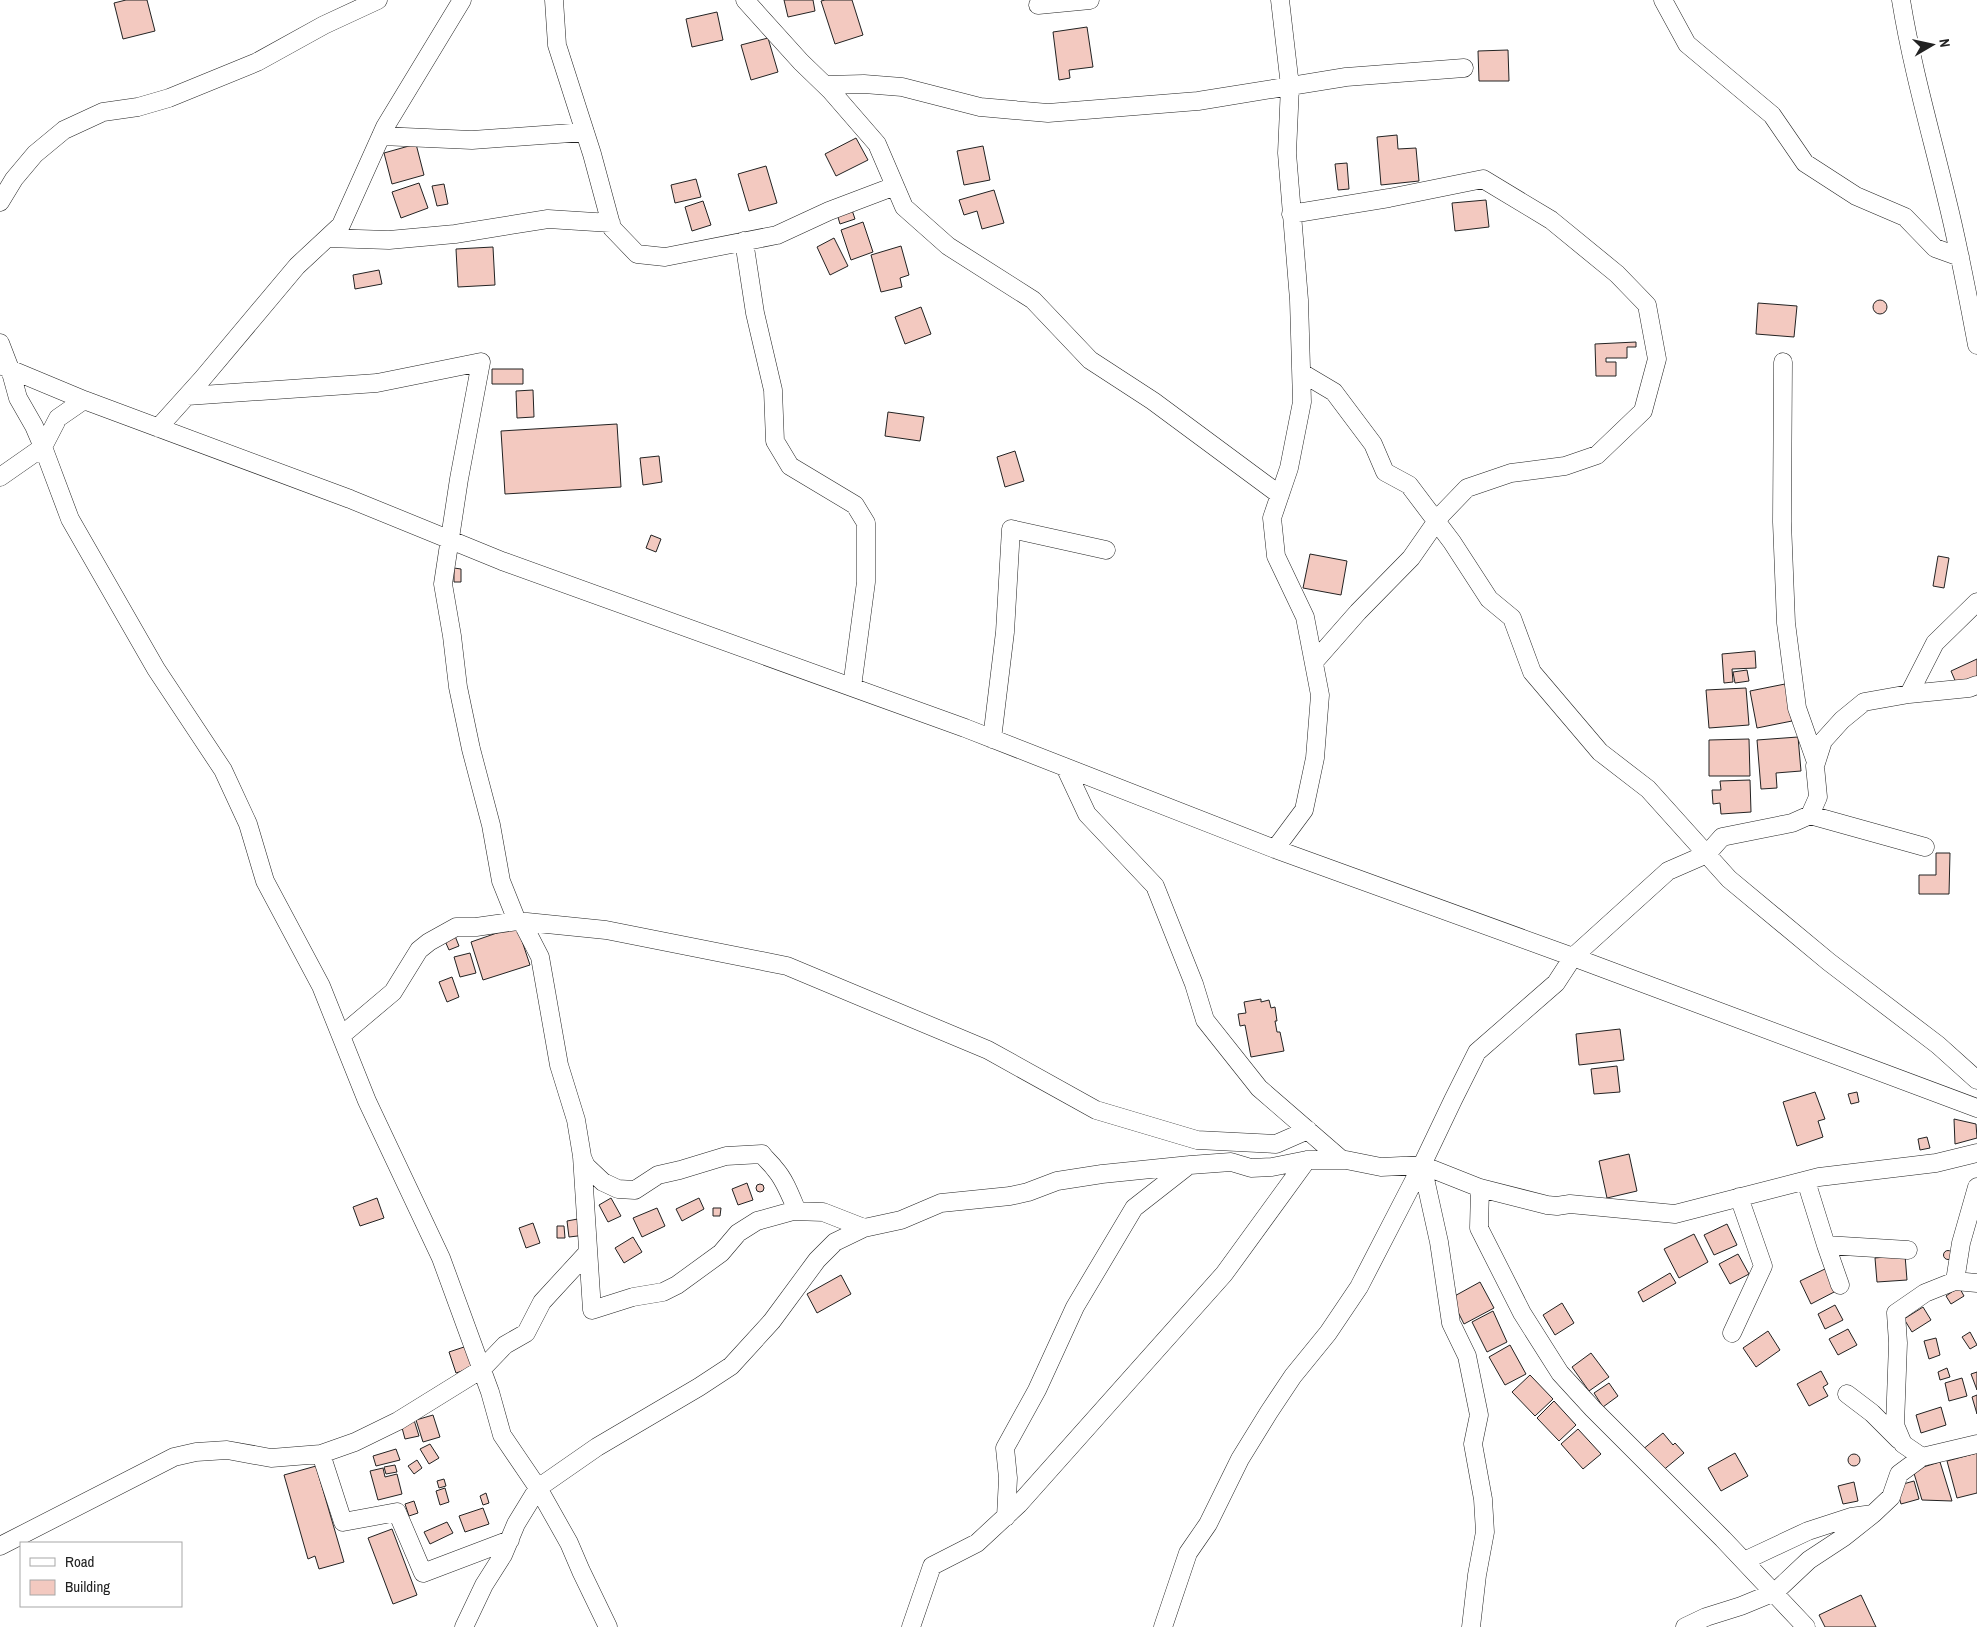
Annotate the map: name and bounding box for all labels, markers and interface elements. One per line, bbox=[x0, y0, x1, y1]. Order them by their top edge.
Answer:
north arrow bbox=[1907, 20, 1957, 70]
text: N bbox=[1935, 37, 1954, 48]
legend bbox=[20, 1542, 182, 1607]
text: Road bbox=[65, 1551, 94, 1572]
text: Building bbox=[65, 1576, 110, 1597]

